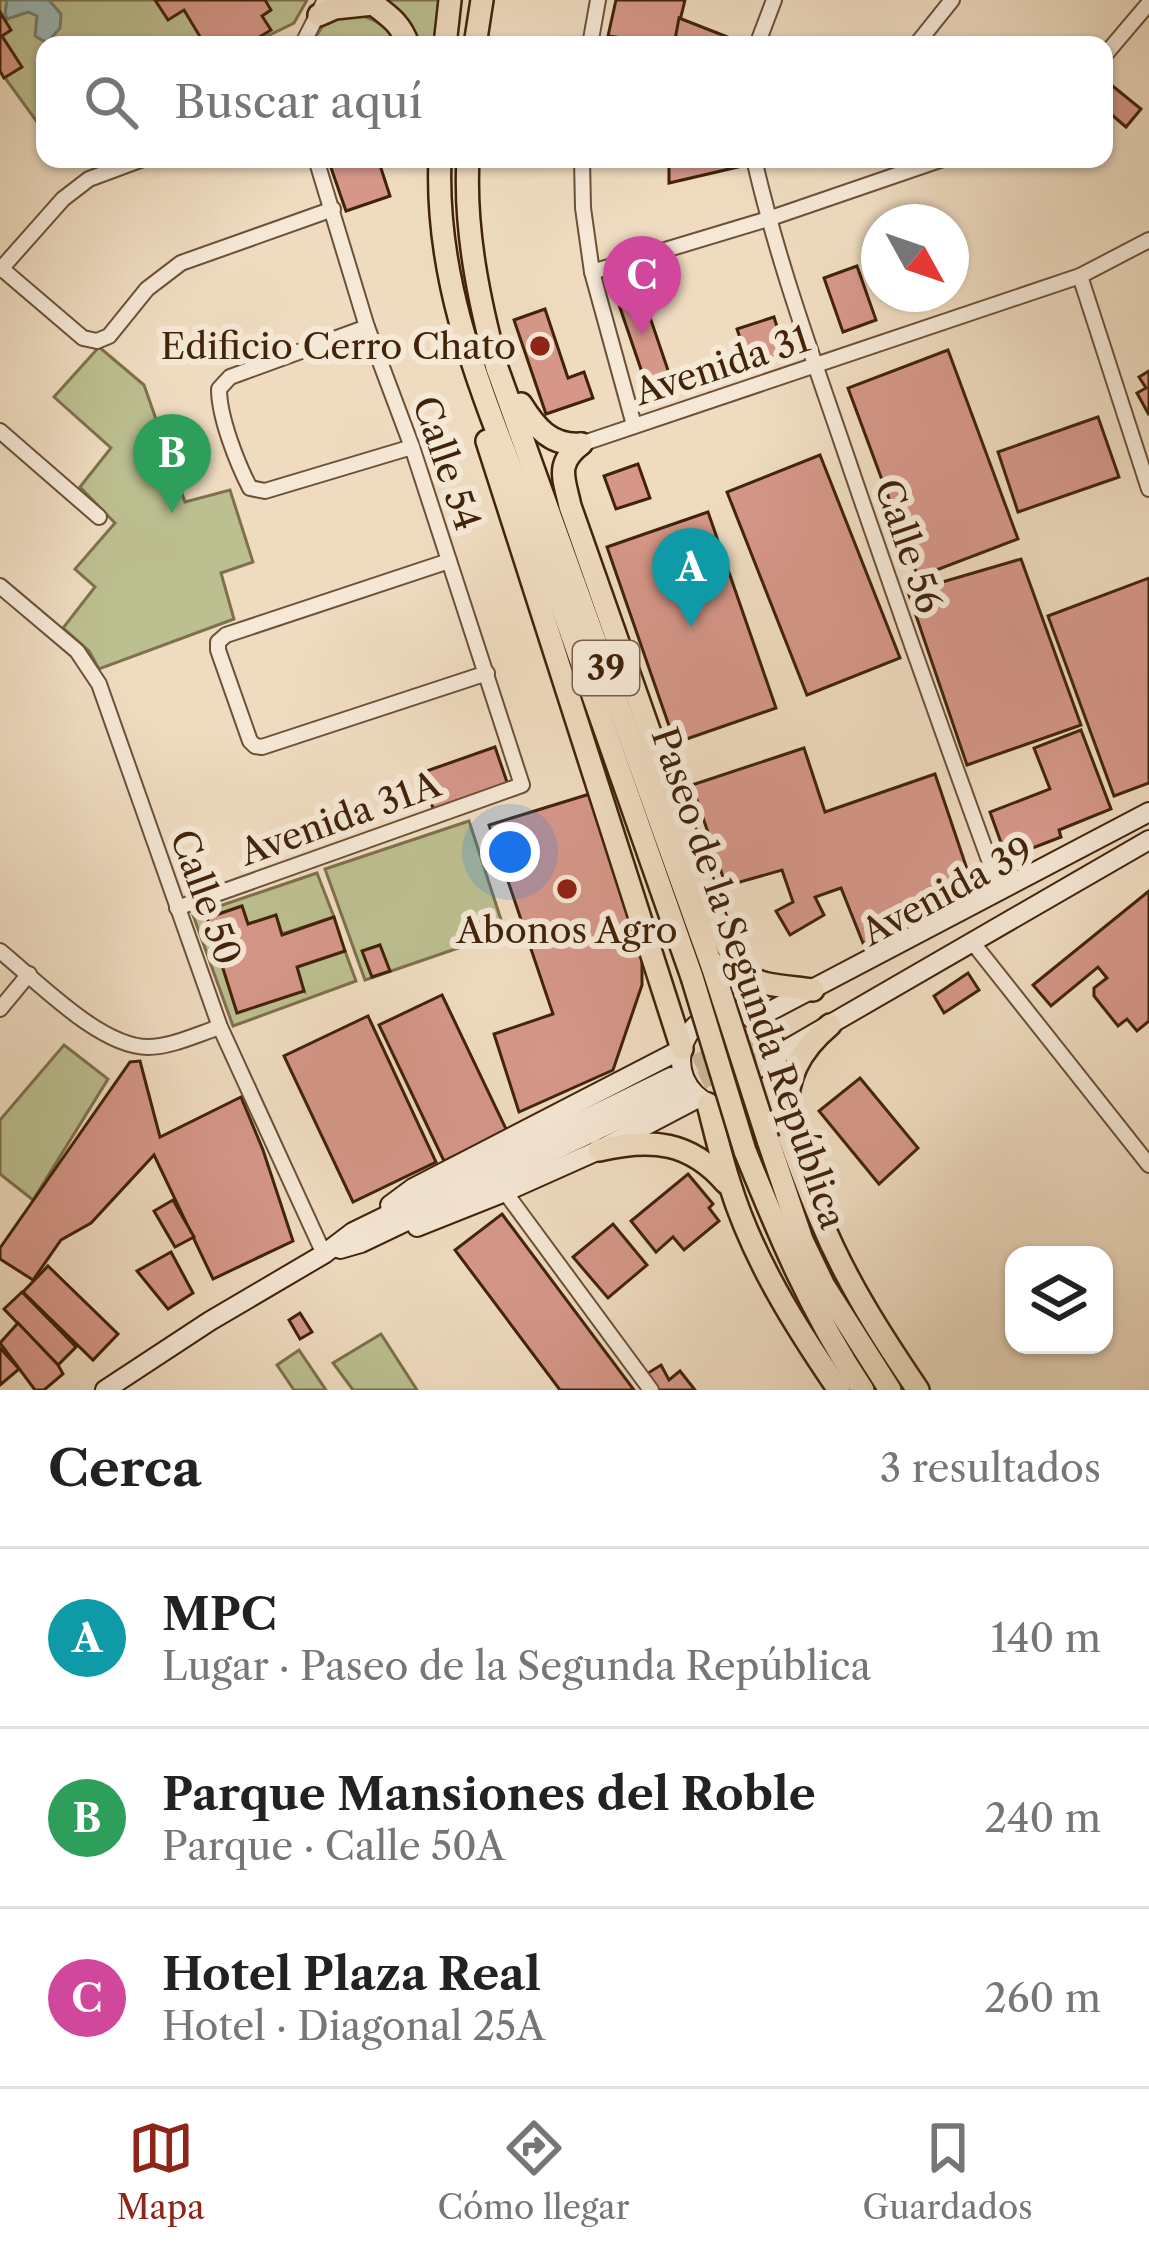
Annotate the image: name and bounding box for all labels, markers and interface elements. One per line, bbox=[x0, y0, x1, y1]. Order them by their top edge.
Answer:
search box bbox=[36, 36, 1113, 168]
icon: search bbox=[78, 69, 144, 135]
text: Buscar aquí bbox=[174, 74, 423, 130]
north arrow bbox=[861, 204, 969, 312]
pin: C bbox=[603, 236, 681, 335]
street label: Avenida 31 bbox=[628, 316, 815, 414]
place label: Edificio Cerro Chato bbox=[161, 324, 516, 368]
marker: Edificio Cerro Chato bbox=[527, 333, 553, 359]
street label: Calle 54 bbox=[404, 390, 490, 536]
pin: B bbox=[133, 414, 211, 513]
street label: Calle 56 bbox=[866, 473, 952, 619]
pin: A bbox=[652, 528, 730, 627]
road number: 39 bbox=[573, 641, 639, 695]
street label: Paseo de la Segunda República bbox=[642, 722, 856, 1234]
street label: Avenida 31A bbox=[233, 761, 447, 875]
your location bbox=[480, 822, 540, 882]
street label: Calle 50 bbox=[161, 824, 251, 970]
street label: Avenida 39 bbox=[853, 828, 1040, 955]
marker: Abonos Agro bbox=[554, 876, 580, 902]
place label: Abonos Agro bbox=[455, 908, 678, 952]
map controls bbox=[1005, 1246, 1113, 1354]
button: layers bbox=[1005, 1246, 1113, 1354]
text: Cerca bbox=[48, 1437, 202, 1499]
text: 3 resultados bbox=[880, 1444, 1101, 1492]
text: MPC bbox=[162, 1586, 277, 1642]
text: A bbox=[72, 1614, 102, 1662]
text: 140 m bbox=[991, 1614, 1101, 1662]
text: Lugar · Paseo de la Segunda República bbox=[162, 1642, 871, 1690]
text: Parque Mansiones del Roble bbox=[162, 1766, 816, 1822]
text: B bbox=[73, 1794, 102, 1842]
text: 240 m bbox=[985, 1794, 1101, 1842]
text: Parque · Calle 50A bbox=[162, 1822, 505, 1870]
text: Hotel Plaza Real bbox=[162, 1946, 541, 2002]
text: C bbox=[71, 1974, 103, 2022]
text: 260 m bbox=[984, 1974, 1101, 2022]
text: Hotel · Diagonal 25A bbox=[162, 2002, 545, 2050]
tab: Mapa bbox=[116, 2115, 205, 2228]
tab: Cómo llegar bbox=[438, 2115, 630, 2228]
tab: Guardados bbox=[863, 2115, 1033, 2228]

